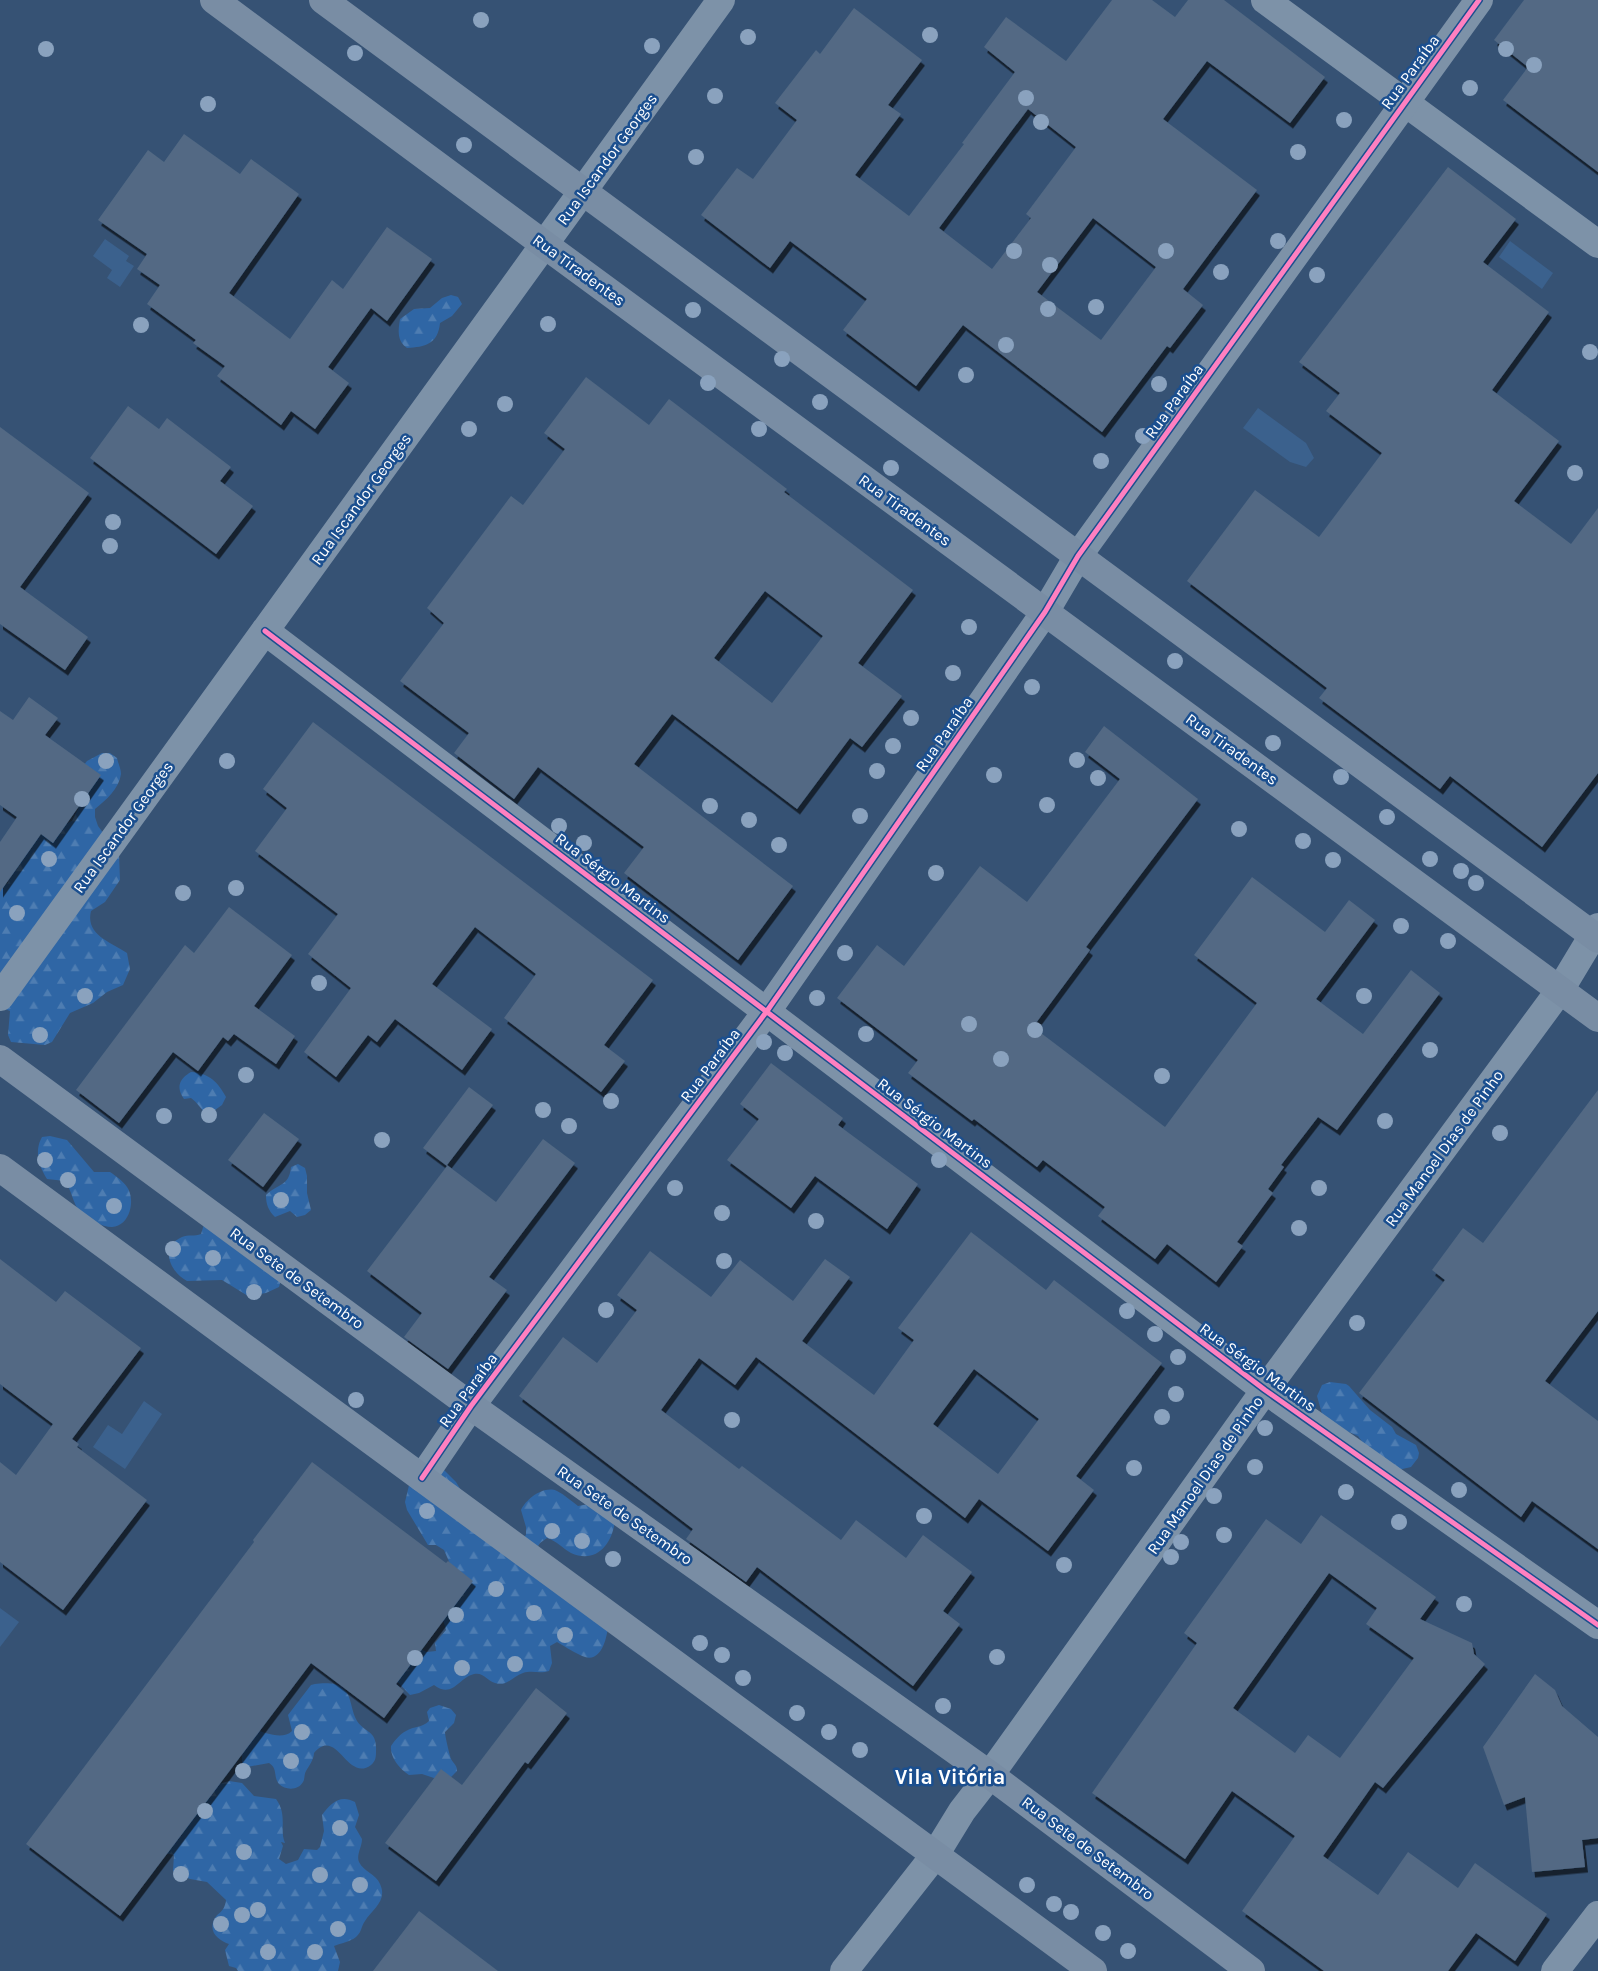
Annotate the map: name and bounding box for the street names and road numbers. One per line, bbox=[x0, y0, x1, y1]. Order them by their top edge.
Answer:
street label: Rua Paraíba bbox=[1377, 31, 1443, 113]
street label: Rua Iscandor Georges bbox=[553, 90, 661, 228]
street label: Rua Tiradentes bbox=[529, 230, 629, 310]
street label: Rua Paraíba bbox=[1141, 360, 1207, 442]
street label: Rua Iscandor Georges bbox=[307, 430, 415, 568]
street label: Rua Tiradentes bbox=[855, 470, 955, 550]
street label: Rua Paraíba bbox=[911, 693, 977, 775]
street label: Rua Tiradentes bbox=[1182, 709, 1282, 789]
street label: Rua Iscandor Georges bbox=[69, 758, 177, 896]
street label: Rua Sérgio Martins bbox=[552, 829, 674, 927]
street label: Rua Paraíba bbox=[676, 1024, 744, 1106]
street label: Rua Manoel Dias de Pinho bbox=[1381, 1066, 1507, 1230]
street label: Rua Sérgio Martins bbox=[874, 1074, 996, 1172]
street label: Rua Sete de Setembro bbox=[226, 1223, 368, 1333]
street label: Rua Sérgio Martins bbox=[1196, 1319, 1320, 1415]
street label: Rua Paraíba bbox=[435, 1349, 501, 1431]
street label: Rua Manoel Dias de Pinho bbox=[1143, 1392, 1267, 1558]
street label: Rua Sete de Setembro bbox=[554, 1461, 696, 1569]
street label: Rua Sete de Setembro bbox=[1018, 1792, 1158, 1904]

